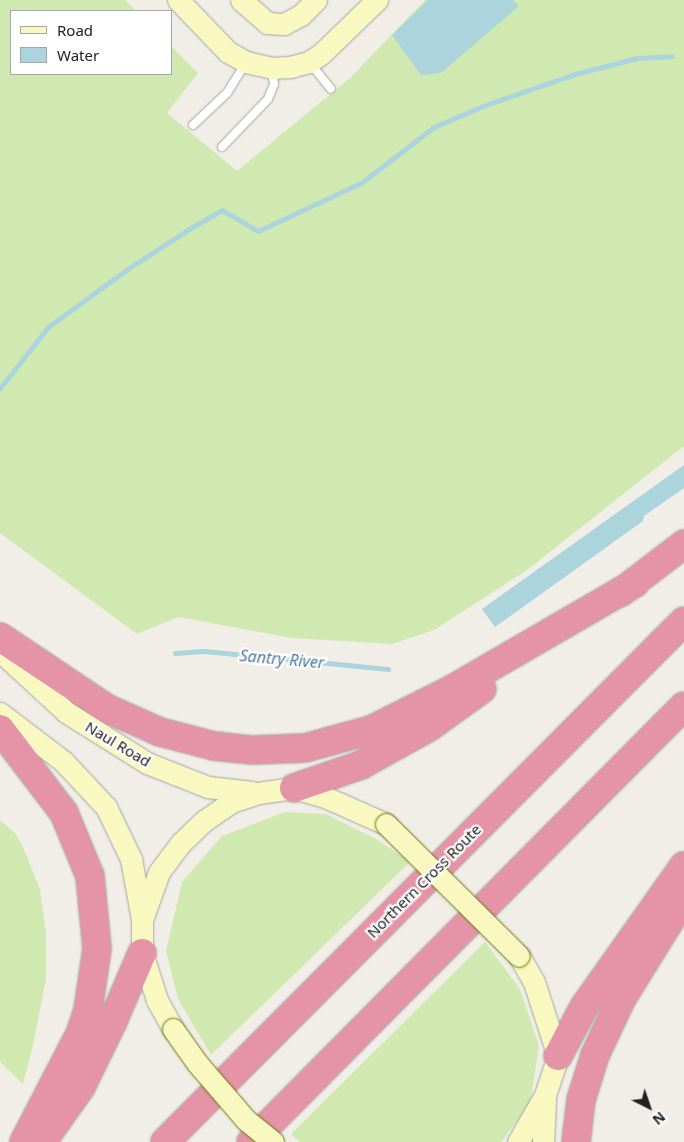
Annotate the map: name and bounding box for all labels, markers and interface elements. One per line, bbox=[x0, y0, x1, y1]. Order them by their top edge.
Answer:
legend bbox=[10, 10, 172, 75]
text: Road bbox=[57, 20, 93, 40]
text: Water bbox=[57, 45, 99, 65]
water label: Santry River bbox=[239, 646, 325, 672]
street label: Naul Road bbox=[82, 718, 154, 770]
street label: Northern Cross Route bbox=[363, 820, 485, 942]
north arrow bbox=[624, 1082, 674, 1132]
text: N bbox=[649, 1108, 670, 1130]

